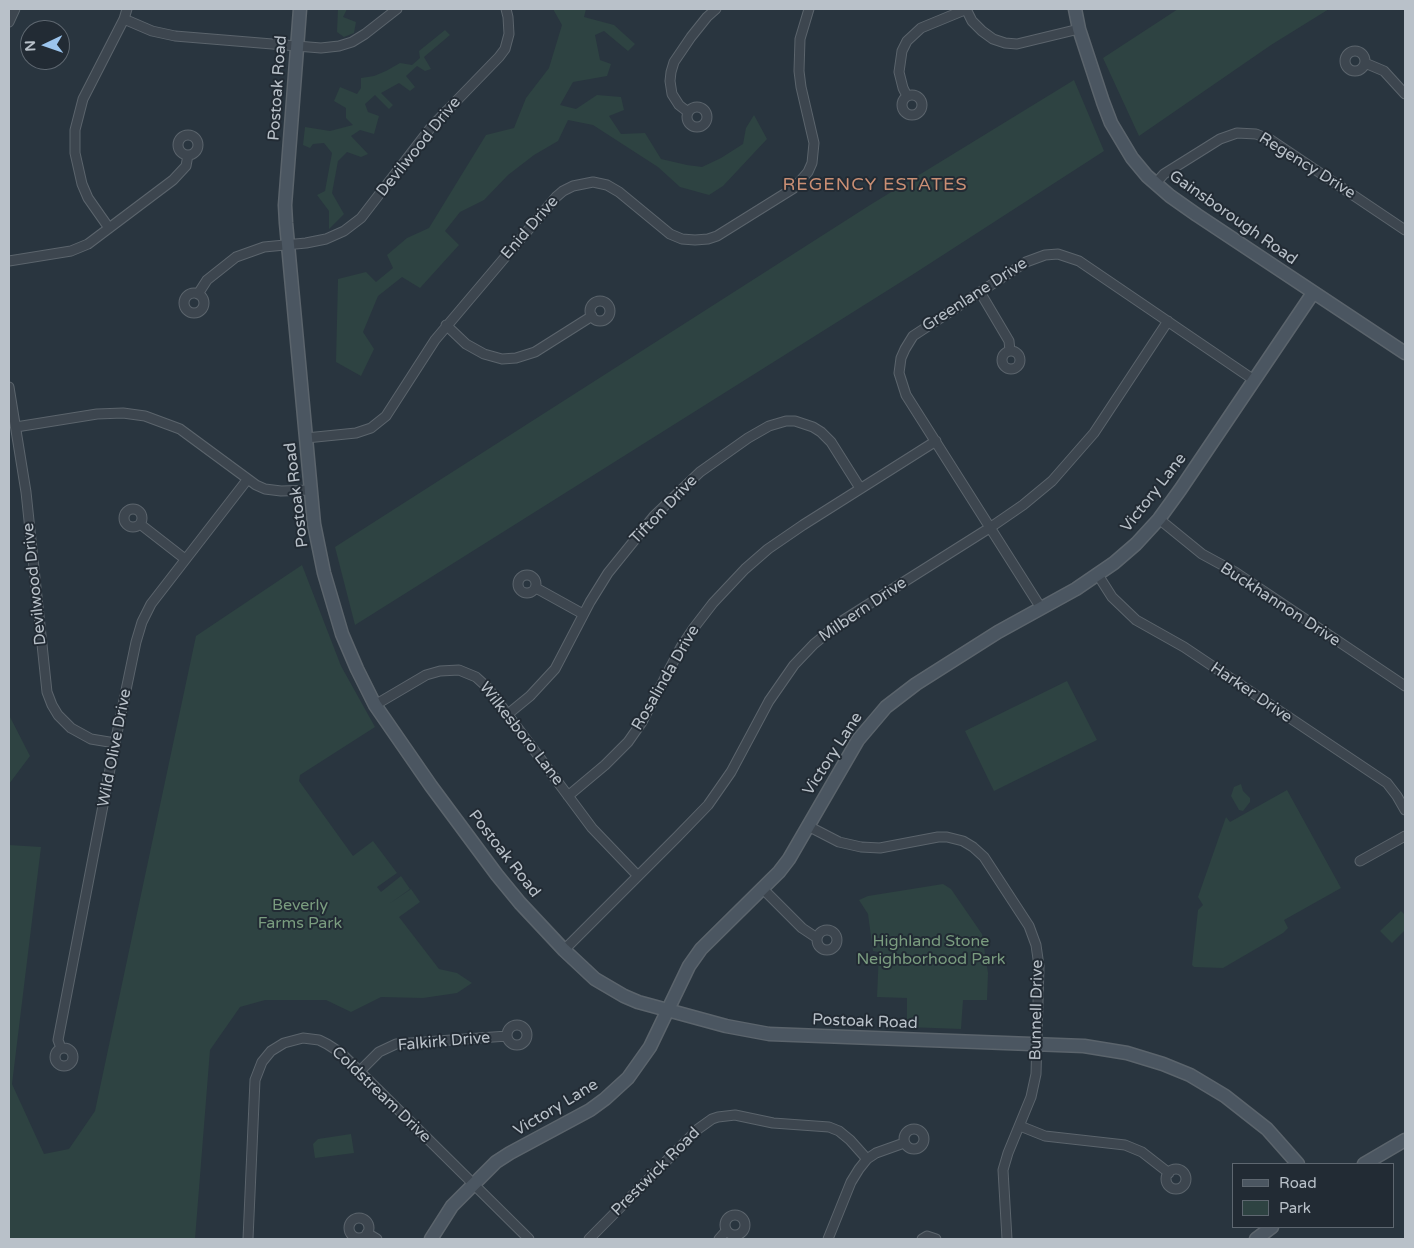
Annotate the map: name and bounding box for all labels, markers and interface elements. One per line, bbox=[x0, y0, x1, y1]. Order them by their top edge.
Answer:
north arrow bbox=[20, 20, 70, 70]
street label: Postoak Road bbox=[265, 35, 291, 141]
text: N bbox=[22, 40, 39, 52]
street label: Devilwood Drive bbox=[373, 93, 465, 201]
street label: Regency Drive bbox=[1255, 129, 1359, 203]
street label: Gainsborough Road bbox=[1165, 167, 1301, 269]
district label: REGENCY ESTATES bbox=[781, 174, 969, 196]
street label: Enid Drive bbox=[497, 192, 563, 264]
street label: Greenlane Drive bbox=[919, 254, 1031, 336]
street label: Postoak Road bbox=[281, 441, 313, 549]
street label: Victory Lane bbox=[1117, 450, 1191, 536]
street label: Tifton Drive bbox=[626, 471, 702, 549]
street label: Devilwood Drive bbox=[19, 522, 51, 646]
street label: Buckhannon Drive bbox=[1216, 559, 1344, 651]
street label: Milbern Drive bbox=[815, 574, 911, 646]
street label: Rosalinda Drive bbox=[628, 622, 704, 734]
street label: Harker Drive bbox=[1206, 659, 1296, 727]
street label: Wilkesboro Lane bbox=[475, 678, 567, 790]
street label: Wild Olive Drive bbox=[94, 687, 136, 809]
street label: Victory Lane bbox=[799, 709, 867, 799]
street label: Postoak Road bbox=[464, 806, 544, 902]
park label: Beverly Farms Park bbox=[258, 896, 342, 934]
park label: Highland Stone Neighborhood Park bbox=[856, 932, 1006, 970]
street label: Bunnell Drive bbox=[1027, 959, 1047, 1061]
street label: Postoak Road bbox=[812, 1011, 918, 1033]
street label: Falkirk Drive bbox=[397, 1028, 491, 1056]
street label: Coldstream Drive bbox=[327, 1043, 435, 1147]
street label: Victory Lane bbox=[510, 1075, 602, 1141]
street label: Prestwick Road bbox=[608, 1124, 704, 1220]
legend bbox=[1232, 1163, 1394, 1228]
text: Road bbox=[1279, 1174, 1317, 1192]
text: Park bbox=[1279, 1199, 1311, 1217]

